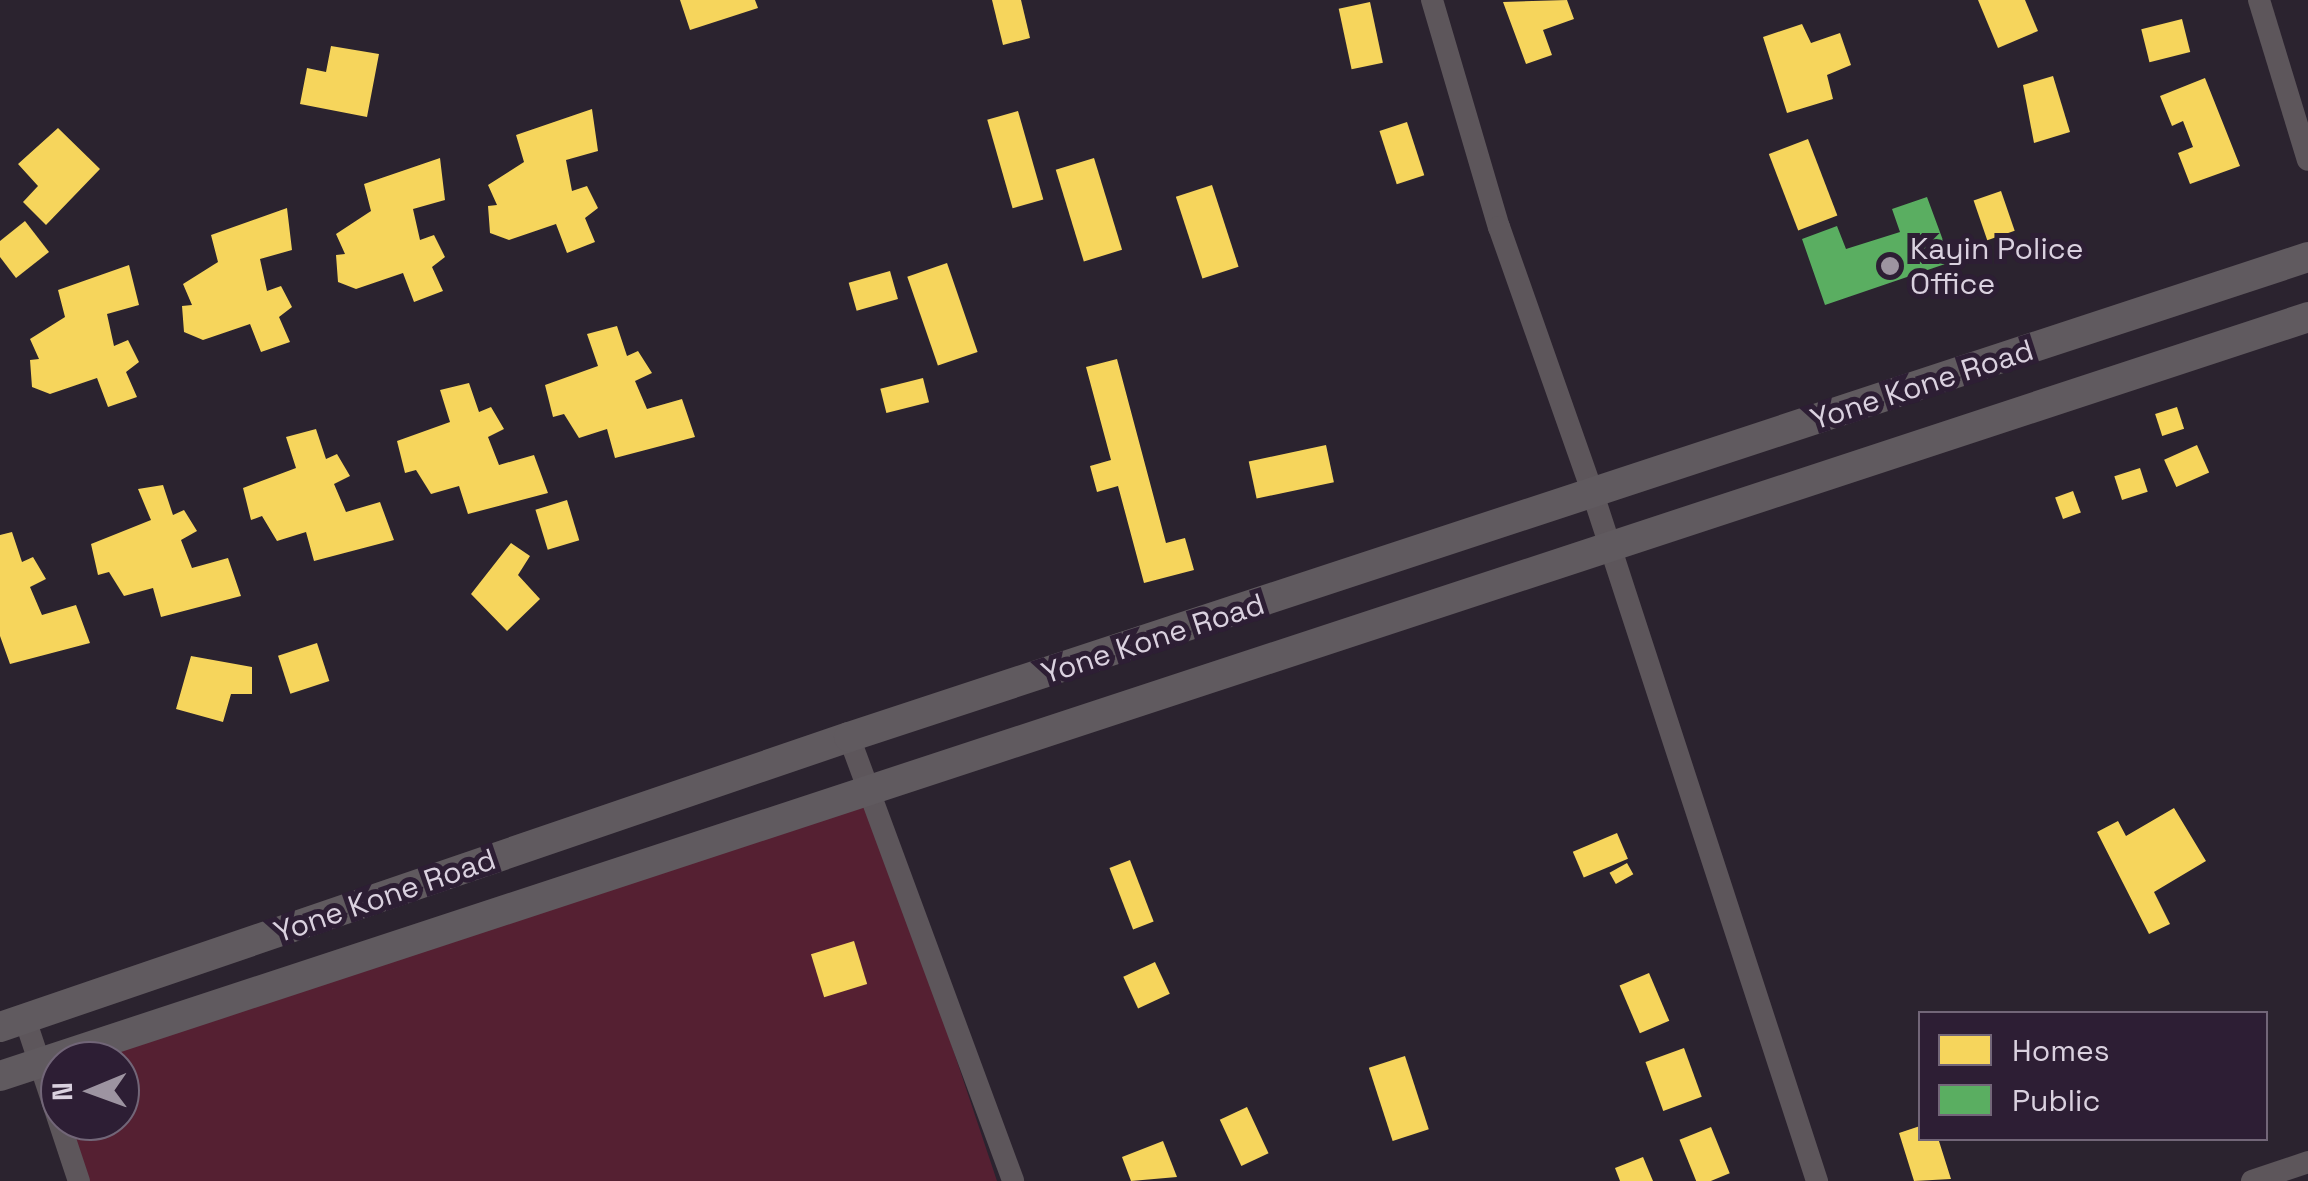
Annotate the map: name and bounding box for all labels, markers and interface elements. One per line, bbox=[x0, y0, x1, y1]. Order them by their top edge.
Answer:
place label: Kayin Police Office bbox=[1910, 231, 2083, 302]
marker: Kayin Police Office bbox=[1879, 255, 1901, 277]
street label: Yone Kone Road bbox=[1806, 332, 2038, 438]
street label: Yone Kone Road bbox=[1037, 586, 1269, 692]
street label: Yone Kone Road bbox=[270, 841, 500, 951]
legend bbox=[1918, 1011, 2268, 1141]
text: Homes bbox=[2012, 1031, 2110, 1070]
north arrow bbox=[40, 1041, 140, 1141]
text: Public bbox=[2012, 1081, 2100, 1120]
text: N bbox=[44, 1082, 80, 1101]

